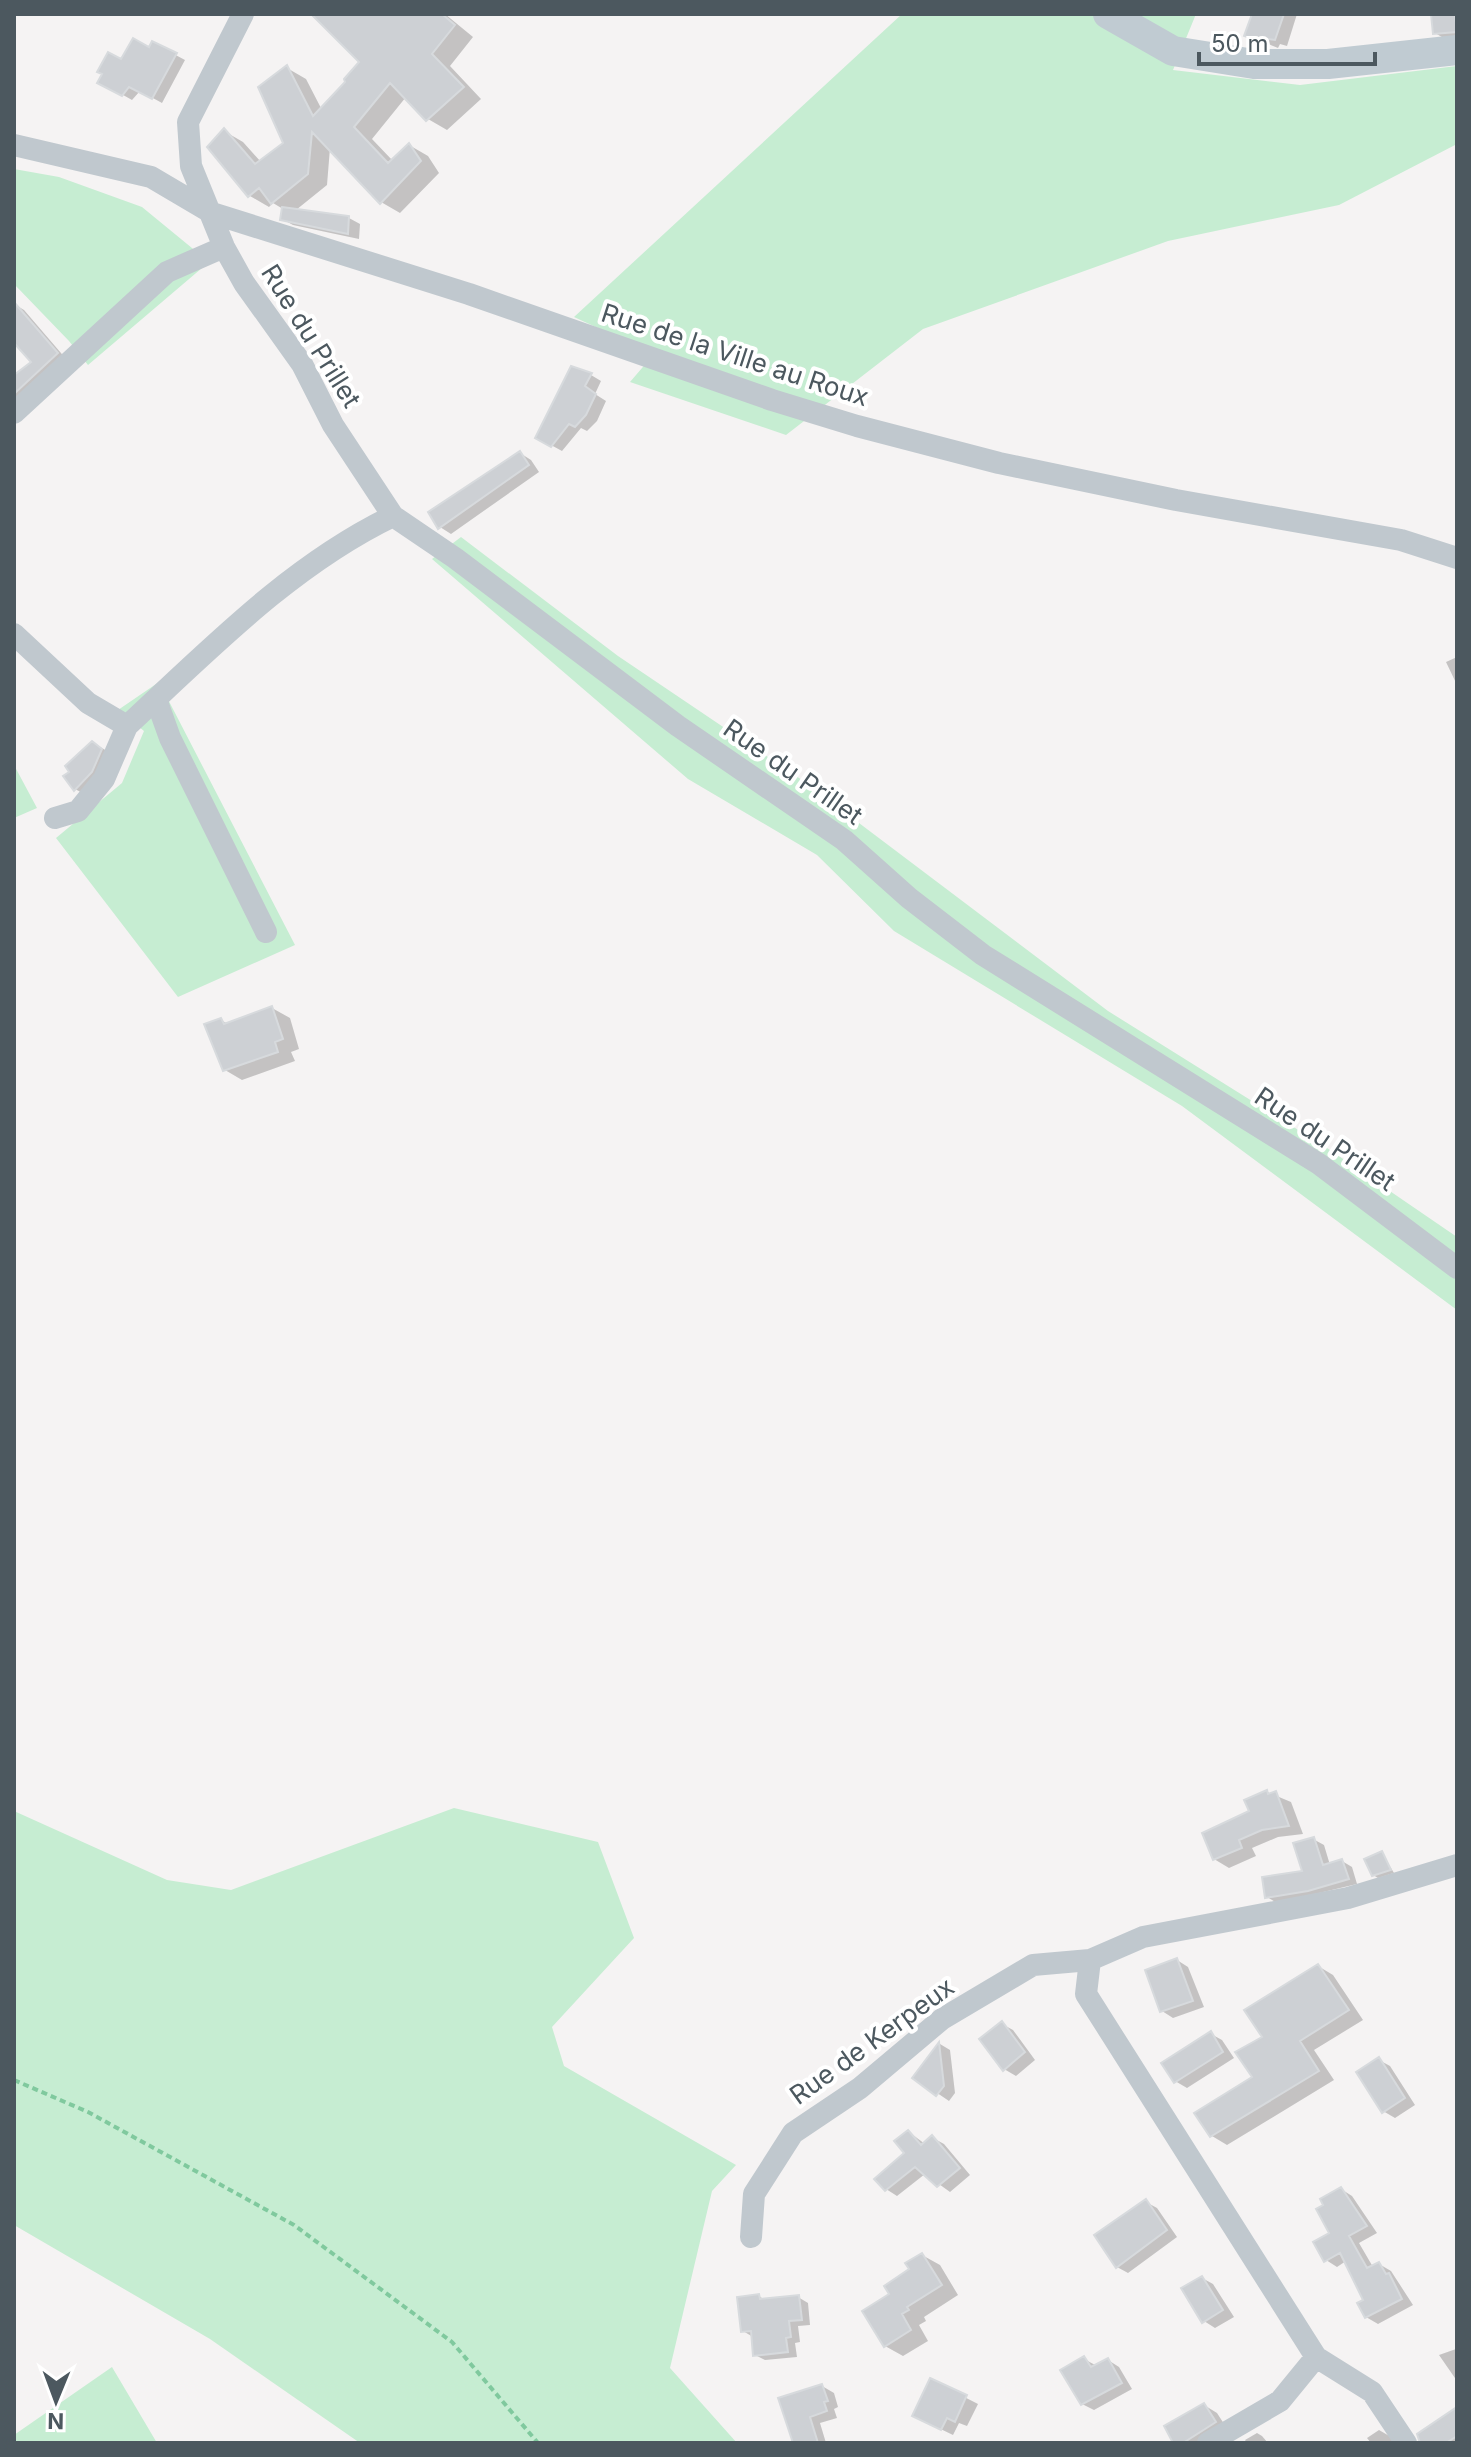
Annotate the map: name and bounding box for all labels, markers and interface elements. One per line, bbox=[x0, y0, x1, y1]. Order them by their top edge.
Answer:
scale bar bbox=[1199, 16, 1375, 66]
text: 50 m bbox=[1211, 29, 1269, 58]
street label: Rue du Prillet bbox=[255, 259, 368, 413]
street label: Rue de la Ville au Roux bbox=[598, 297, 873, 412]
street label: Rue du Prillet bbox=[718, 712, 869, 831]
street label: Rue du Prillet bbox=[1249, 1080, 1401, 1197]
street label: Rue de Kerpeux bbox=[784, 1971, 960, 2111]
north arrow bbox=[16, 2361, 96, 2441]
text: N bbox=[47, 2408, 64, 2434]

